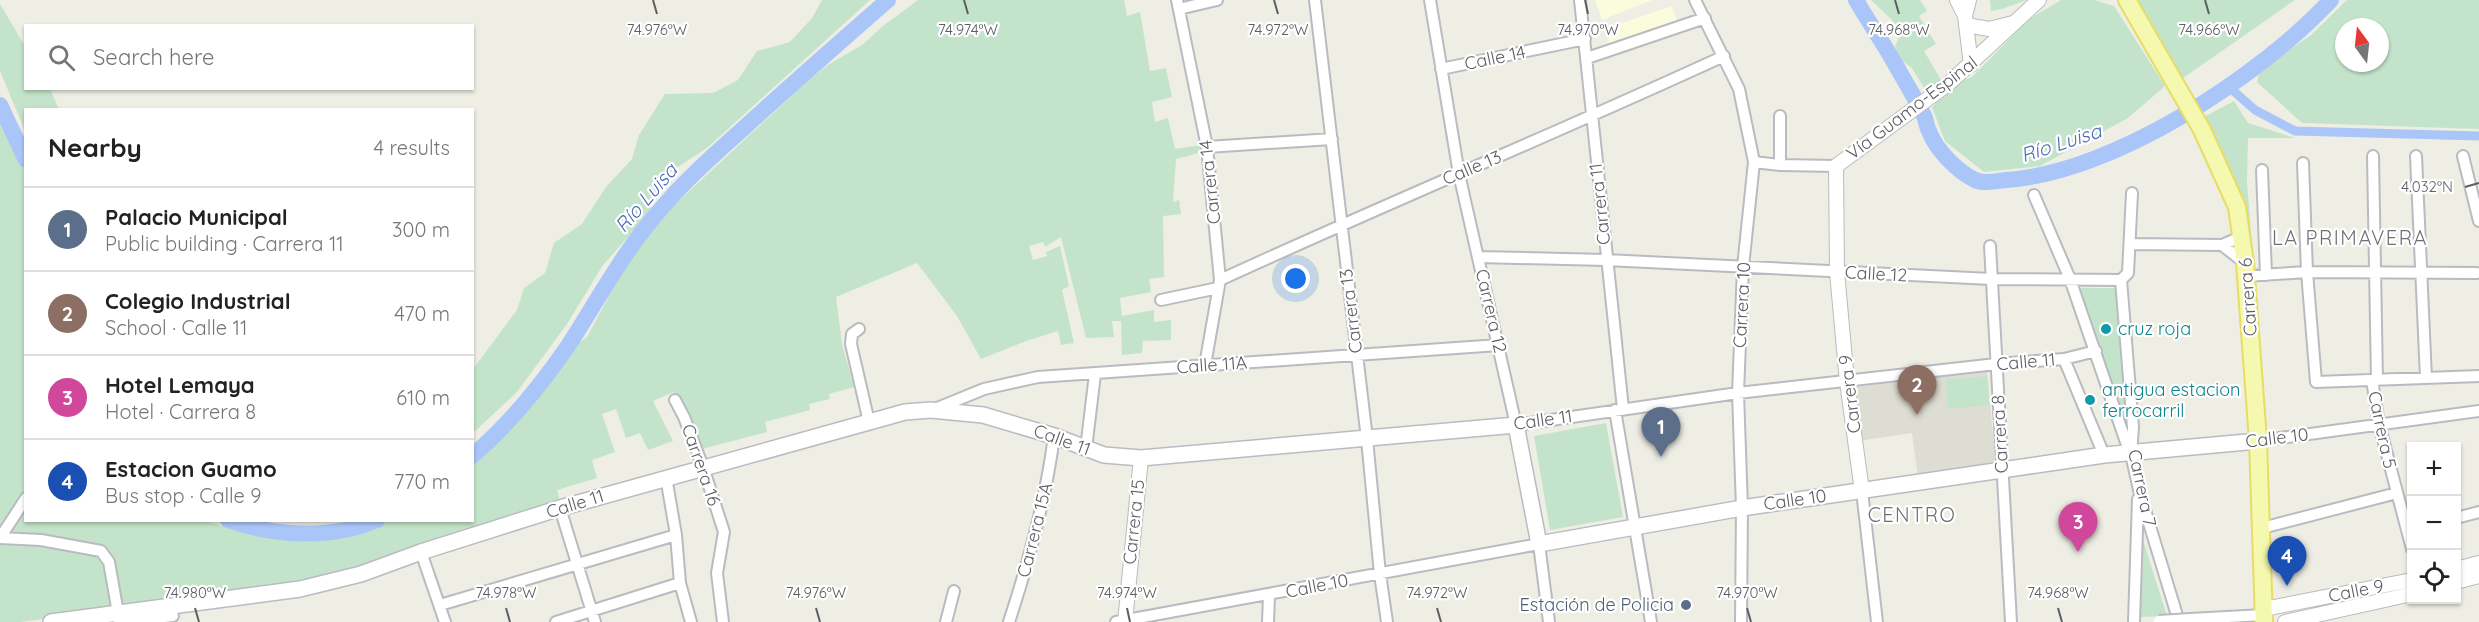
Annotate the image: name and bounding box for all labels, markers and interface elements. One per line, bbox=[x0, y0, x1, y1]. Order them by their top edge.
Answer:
north arrow bbox=[2335, 18, 2389, 72]
text: 74.976°W bbox=[627, 20, 688, 39]
text: 74.974°W bbox=[938, 20, 999, 39]
text: 74.972°W bbox=[1247, 20, 1309, 39]
text: 74.970°W bbox=[1557, 20, 1619, 39]
text: 74.968°W bbox=[1868, 20, 1930, 39]
text: 74.966°W bbox=[2178, 20, 2240, 39]
search box bbox=[24, 24, 474, 90]
street label: Calle 14 bbox=[1462, 40, 1527, 75]
icon: search bbox=[45, 41, 78, 74]
text: Search here bbox=[93, 43, 214, 71]
street label: Vía Guamo-Espinal bbox=[1841, 51, 1982, 164]
water label: Río Luisa bbox=[2017, 117, 2106, 167]
text: Nearby bbox=[48, 131, 142, 164]
text: 4 results bbox=[374, 135, 450, 160]
street label: Carrera 14 bbox=[1194, 139, 1225, 225]
street label: Calle 13 bbox=[1439, 145, 1505, 190]
water label: Río Luisa bbox=[609, 157, 684, 237]
street label: Carrera 11 bbox=[1584, 162, 1615, 246]
text: 4.032°N bbox=[2401, 177, 2453, 196]
text: Palacio Municipal bbox=[105, 203, 288, 231]
text: 1 bbox=[64, 217, 71, 242]
text: 300 m bbox=[392, 217, 450, 242]
district label: LA PRIMAVERA bbox=[2272, 225, 2428, 250]
text: Public building · Carrera 11 bbox=[105, 231, 344, 256]
street label: Carrera 6 bbox=[2233, 257, 2262, 337]
street label: Calle 12 bbox=[1844, 260, 1908, 287]
street label: Carrera 10 bbox=[1728, 261, 1755, 349]
your location bbox=[1281, 264, 1310, 293]
street label: Carrera 12 bbox=[1471, 267, 1512, 355]
street label: Carrera 13 bbox=[1334, 268, 1367, 355]
text: Colegio Industrial bbox=[105, 287, 291, 315]
text: 2 bbox=[62, 301, 73, 326]
text: 470 m bbox=[394, 301, 450, 326]
text: School · Calle 11 bbox=[105, 315, 247, 340]
place label: cruz roja bbox=[2118, 317, 2191, 340]
marker: cruz roja bbox=[2099, 322, 2113, 336]
street label: Calle 11 bbox=[1995, 347, 2056, 376]
street label: Calle 11A bbox=[1176, 351, 1248, 378]
street label: Carrera 9 bbox=[1833, 354, 1866, 435]
pin: 2 bbox=[1898, 366, 1936, 415]
text: Hotel Lemaya bbox=[105, 371, 255, 399]
place label: antigua estacion ferrocarril bbox=[2102, 378, 2241, 422]
text: 3 bbox=[62, 385, 73, 410]
text: 610 m bbox=[396, 385, 450, 410]
street label: Carrera 5 bbox=[2363, 389, 2402, 471]
marker: antigua estacion ferrocarril bbox=[2083, 393, 2097, 407]
street label: Carrera 8 bbox=[1986, 394, 2013, 474]
text: Hotel · Carrera 8 bbox=[105, 399, 256, 424]
street label: Calle 11 bbox=[1512, 404, 1574, 435]
pin: 1 bbox=[1642, 408, 1680, 457]
street label: Calle 11 bbox=[1030, 419, 1094, 460]
street label: Carrera 16 bbox=[677, 421, 726, 509]
street label: Calle 10 bbox=[2244, 422, 2310, 453]
map controls bbox=[2407, 442, 2461, 604]
button: + bbox=[2407, 442, 2461, 496]
street label: Carrera 7 bbox=[2123, 447, 2162, 528]
text: Estacion Guamo bbox=[105, 455, 277, 483]
text: 4 bbox=[62, 469, 73, 494]
text: 770 m bbox=[394, 469, 450, 494]
street label: Carrera 15 bbox=[1118, 478, 1149, 566]
street label: Carrera 15A bbox=[1012, 480, 1057, 580]
text: Bus stop · Calle 9 bbox=[105, 483, 261, 508]
street label: Calle 11 bbox=[543, 484, 607, 523]
street label: Calle 10 bbox=[1762, 484, 1828, 515]
button: − bbox=[2407, 496, 2461, 550]
district label: CENTRO bbox=[1868, 502, 1956, 527]
pin: 3 bbox=[2058, 502, 2098, 552]
pin: 4 bbox=[2268, 536, 2306, 586]
button: locate bbox=[2407, 550, 2461, 604]
street label: Calle 10 bbox=[1284, 568, 1350, 603]
street label: Calle 9 bbox=[2326, 574, 2386, 607]
text: 74.980°W bbox=[164, 583, 227, 602]
text: 74.978°W bbox=[476, 583, 537, 602]
text: 74.976°W bbox=[786, 583, 847, 602]
text: 74.974°W bbox=[1097, 583, 1158, 602]
text: 74.972°W bbox=[1406, 583, 1468, 602]
text: 74.970°W bbox=[1716, 583, 1778, 602]
text: 74.968°W bbox=[2027, 583, 2089, 602]
place label: Estación de Policia bbox=[1519, 593, 1674, 616]
marker: Estación de Policia bbox=[1679, 598, 1693, 612]

